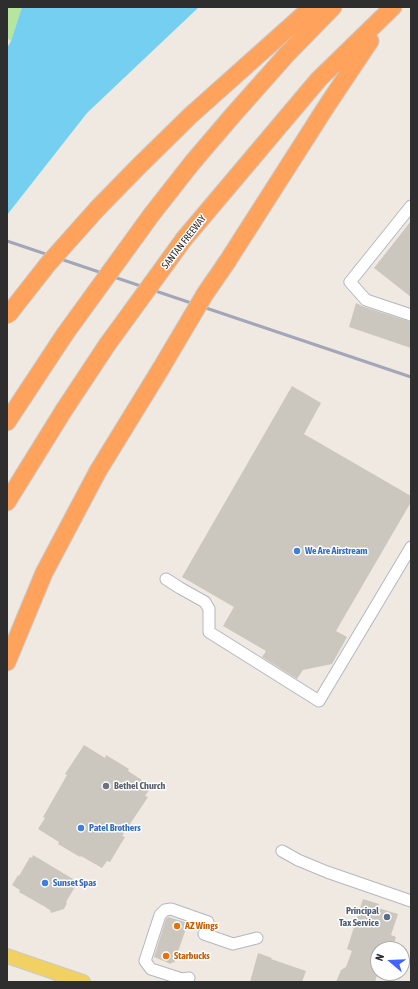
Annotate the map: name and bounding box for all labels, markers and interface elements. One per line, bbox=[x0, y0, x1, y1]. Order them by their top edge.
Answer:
street label: SANTAN FREEWAY bbox=[159, 213, 209, 271]
place label: We Are Airstream bbox=[305, 545, 368, 557]
marker: We Are Airstream bbox=[292, 546, 302, 556]
place label: Bethel Church bbox=[114, 780, 165, 792]
marker: Bethel Church bbox=[101, 781, 111, 791]
place label: Patel Brothers bbox=[89, 822, 141, 834]
marker: Patel Brothers bbox=[76, 823, 86, 833]
place label: Sunset Spas bbox=[53, 877, 96, 889]
marker: Sunset Spas bbox=[40, 878, 50, 888]
place label: Principal Tax Service bbox=[339, 905, 379, 928]
marker: Principal Tax Service bbox=[382, 912, 392, 922]
place label: AZ Wings bbox=[185, 920, 218, 932]
marker: AZ Wings bbox=[172, 921, 182, 931]
north arrow bbox=[370, 941, 410, 981]
place label: Starbucks bbox=[174, 950, 210, 962]
marker: Starbucks bbox=[161, 951, 171, 961]
text: N bbox=[373, 952, 386, 962]

